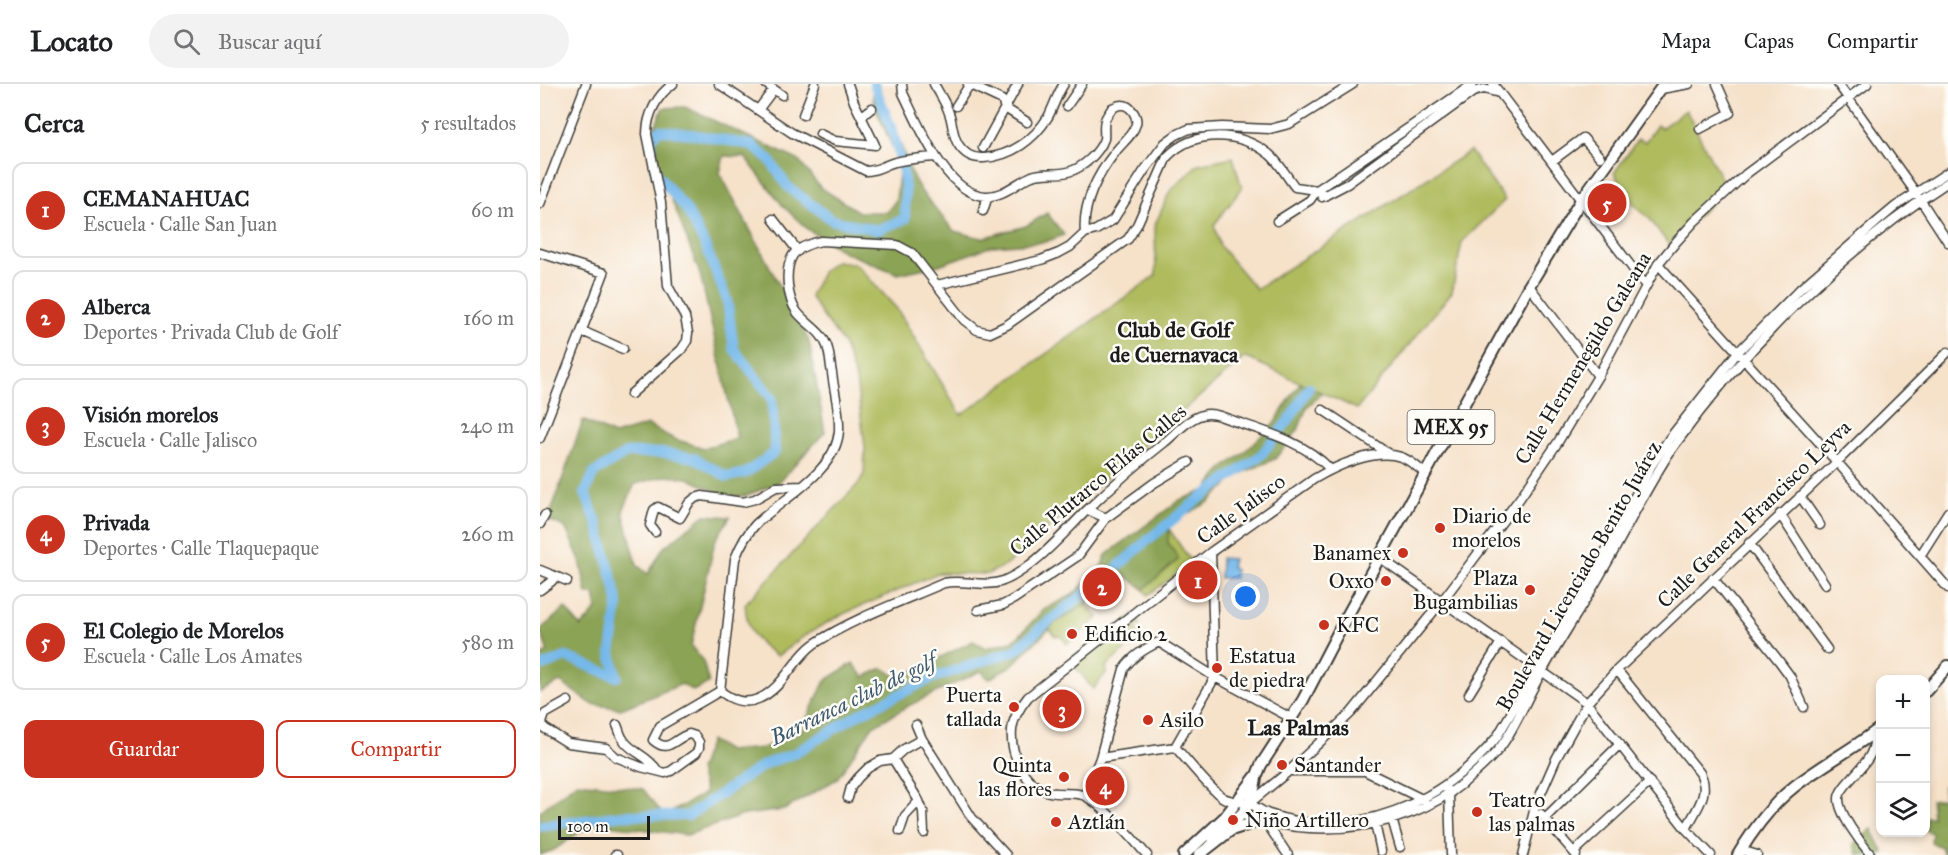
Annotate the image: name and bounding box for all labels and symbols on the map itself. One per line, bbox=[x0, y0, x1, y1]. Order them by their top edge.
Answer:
pin: 5 bbox=[1588, 180, 1626, 226]
street label: Calle Hermenegildo Galeana bbox=[1509, 247, 1657, 469]
district label: Club de Golf de Cuernavaca bbox=[1110, 316, 1239, 368]
street label: Calle Plutarco Elías Calles bbox=[1004, 398, 1192, 562]
road number: MEX 95 bbox=[1408, 410, 1494, 444]
street label: Calle General Francisco Leyva bbox=[1652, 414, 1856, 613]
street label: Boulevard Licenciado Benito Juárez bbox=[1491, 436, 1667, 716]
street label: Calle Jalisco bbox=[1192, 468, 1291, 550]
place label: Diario de morelos bbox=[1452, 503, 1532, 553]
marker: Diario de morelos bbox=[1433, 521, 1447, 535]
place label: Banamex bbox=[1312, 540, 1392, 566]
marker: Banamex bbox=[1396, 546, 1410, 560]
pin: 1 bbox=[1178, 558, 1218, 602]
pin: 2 bbox=[1082, 564, 1122, 610]
place label: Plaza Bugambilias bbox=[1413, 565, 1518, 615]
place label: Oxxo bbox=[1329, 568, 1374, 594]
marker: Oxxo bbox=[1379, 574, 1393, 588]
your location bbox=[1231, 582, 1260, 611]
marker: Plaza Bugambilias bbox=[1523, 583, 1537, 597]
place label: KFC bbox=[1336, 612, 1379, 638]
marker: KFC bbox=[1317, 618, 1331, 632]
place label: Edificio 2 bbox=[1084, 621, 1168, 647]
marker: Edificio 2 bbox=[1065, 627, 1079, 641]
place label: Estatua de piedra bbox=[1229, 643, 1305, 693]
water label: Barranca club de golf bbox=[764, 644, 946, 752]
marker: Estatua de piedra bbox=[1210, 661, 1224, 675]
place label: Puerta tallada bbox=[946, 682, 1002, 732]
pin: 3 bbox=[1042, 686, 1082, 732]
marker: Puerta tallada bbox=[1007, 700, 1021, 714]
place label: Asilo bbox=[1159, 707, 1204, 733]
marker: Asilo bbox=[1141, 713, 1155, 727]
district label: Las Palmas bbox=[1247, 714, 1349, 741]
place label: Quinta las flores bbox=[979, 752, 1052, 802]
place label: Santander bbox=[1294, 752, 1381, 778]
marker: Santander bbox=[1275, 758, 1289, 772]
pin: 4 bbox=[1086, 764, 1124, 808]
marker: Quinta las flores bbox=[1057, 770, 1071, 784]
place label: Teatro las palmas bbox=[1489, 787, 1575, 837]
marker: Teatro las palmas bbox=[1470, 805, 1484, 819]
place label: Niño Artillero bbox=[1245, 807, 1369, 833]
place label: Aztlán bbox=[1067, 809, 1125, 835]
scale bar bbox=[558, 813, 650, 840]
marker: Niño Artillero bbox=[1226, 813, 1240, 827]
marker: Aztlán bbox=[1049, 815, 1063, 829]

